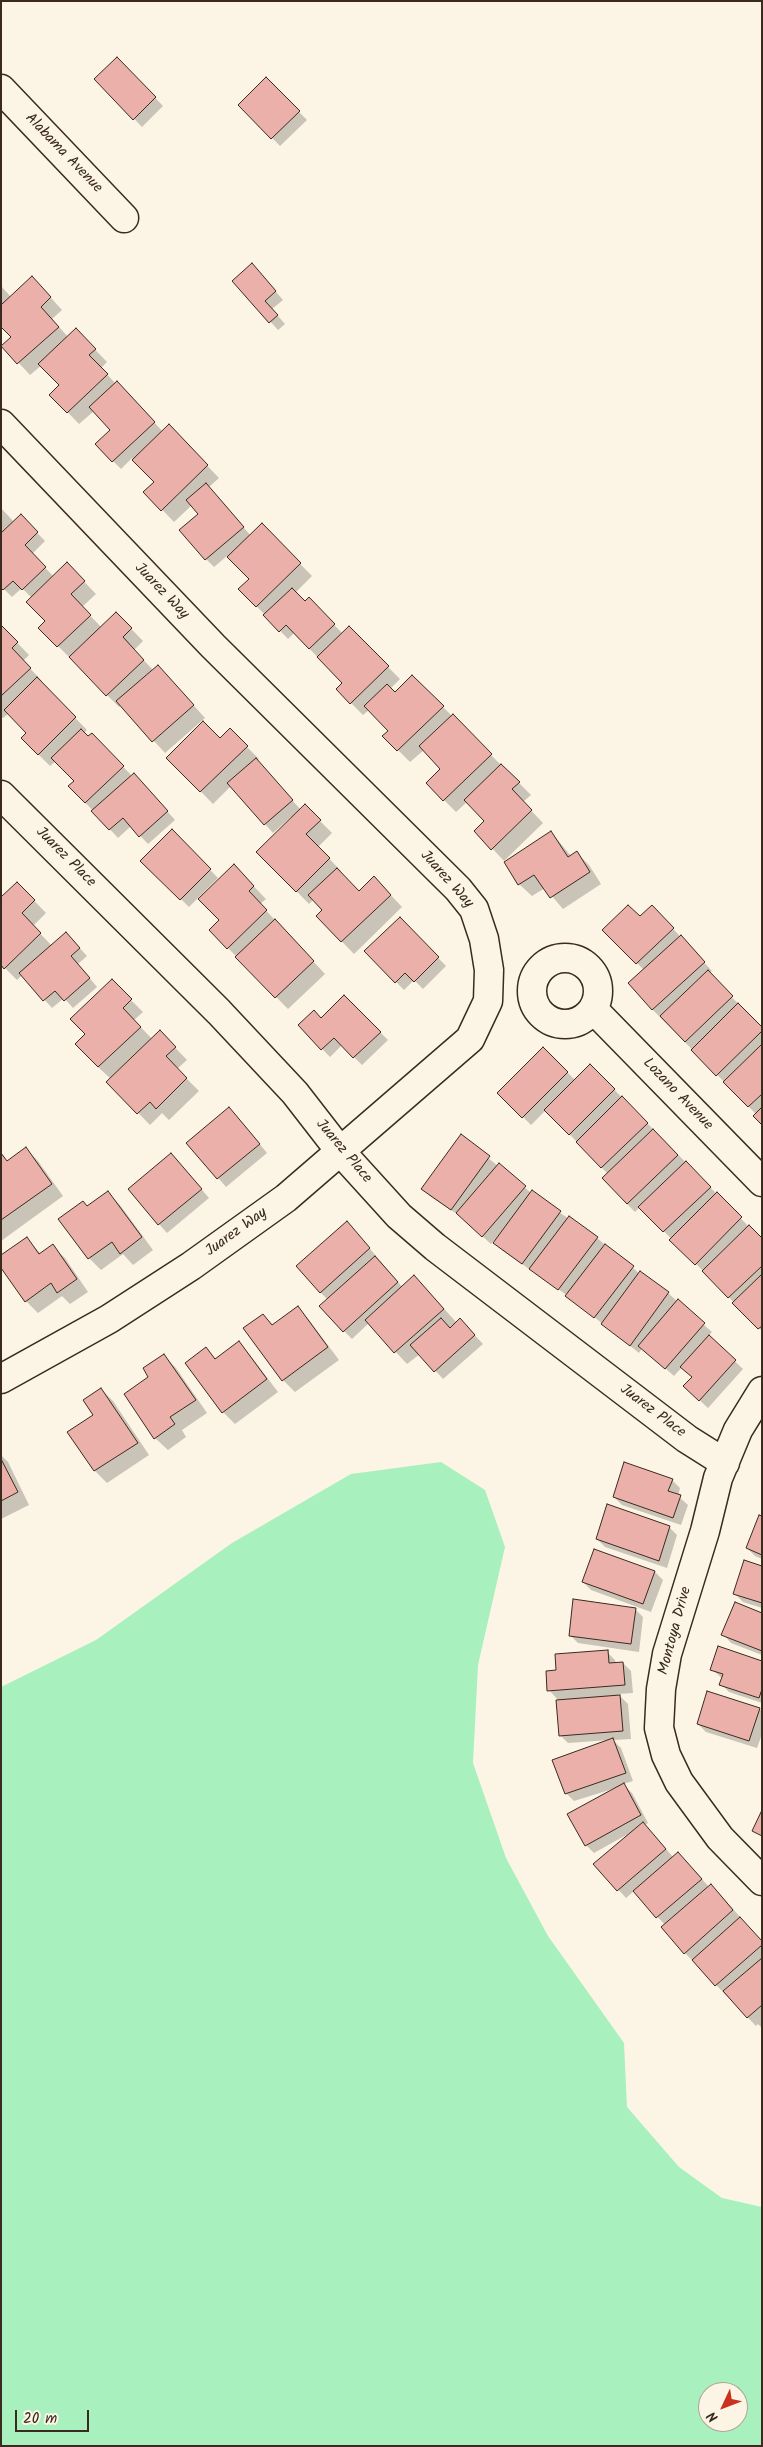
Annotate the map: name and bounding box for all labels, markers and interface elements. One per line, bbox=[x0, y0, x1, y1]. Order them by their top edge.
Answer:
street label: Alabama Avenue bbox=[20, 110, 106, 198]
street label: Juarez Way bbox=[130, 560, 192, 624]
street label: Juarez Place bbox=[31, 824, 99, 892]
street label: Juarez Way bbox=[415, 847, 477, 913]
street label: Lozano Avenue bbox=[638, 1055, 716, 1135]
street label: Juarez Place bbox=[311, 1116, 375, 1188]
street label: Juarez Way bbox=[203, 1205, 271, 1261]
street label: Juarez Place bbox=[615, 1381, 689, 1443]
street label: Montoya Drive bbox=[656, 1585, 696, 1677]
north arrow bbox=[698, 2382, 748, 2432]
scale bar bbox=[18, 2400, 91, 2432]
text: N bbox=[702, 2406, 724, 2427]
text: 20 m bbox=[23, 2407, 57, 2431]

